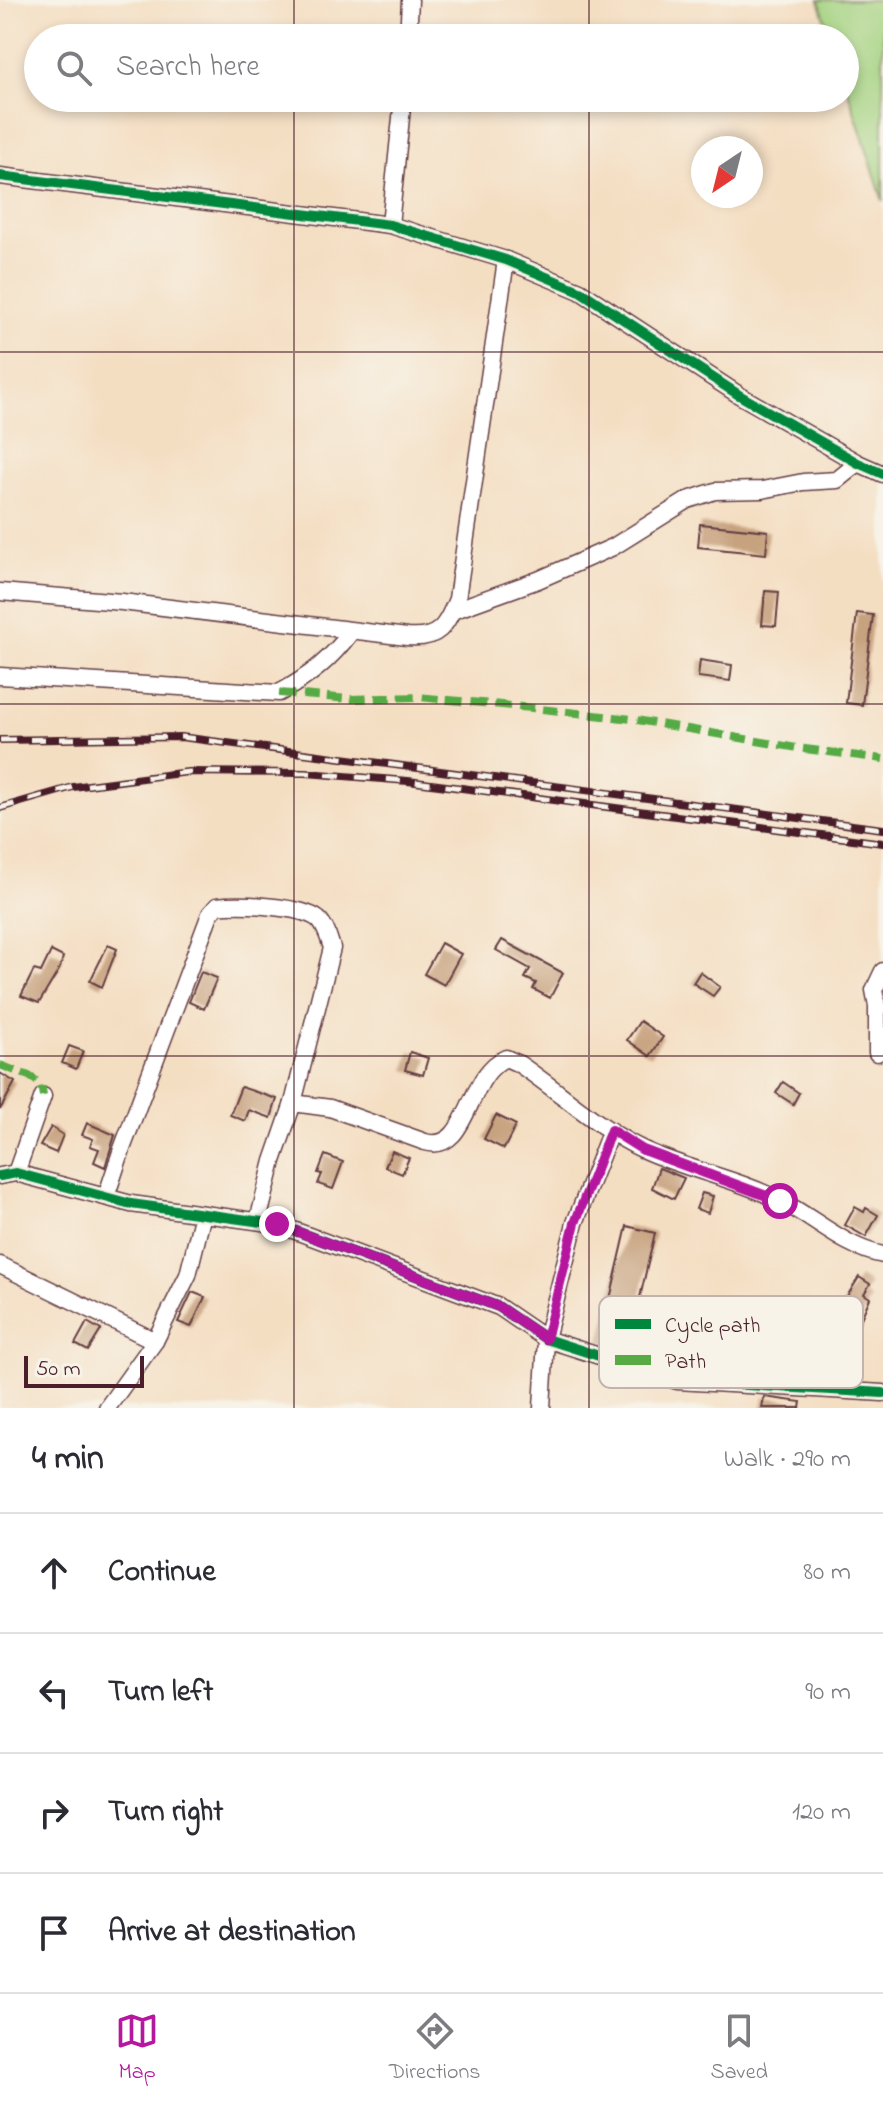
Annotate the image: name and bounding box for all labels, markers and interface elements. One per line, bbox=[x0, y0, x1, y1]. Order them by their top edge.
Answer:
search box bbox=[24, 24, 859, 112]
icon: search bbox=[52, 46, 96, 90]
text: Search here bbox=[116, 46, 260, 90]
north arrow bbox=[691, 136, 763, 208]
route start bbox=[762, 1183, 798, 1219]
route end bbox=[259, 1206, 295, 1242]
legend bbox=[599, 1296, 863, 1388]
text: Cycle path bbox=[665, 1311, 760, 1344]
text: Path bbox=[665, 1347, 706, 1379]
scale bar bbox=[24, 1352, 144, 1388]
text: 50 m bbox=[36, 1354, 81, 1386]
text: 4 min bbox=[32, 1435, 104, 1485]
text: Walk · 290 m bbox=[724, 1441, 851, 1479]
icon: ahead bbox=[32, 1551, 76, 1595]
text: Continue bbox=[108, 1551, 216, 1595]
text: 80 m bbox=[803, 1554, 851, 1592]
icon: left bbox=[32, 1671, 76, 1715]
text: Turn left bbox=[108, 1671, 213, 1715]
text: 90 m bbox=[805, 1674, 851, 1712]
icon: right bbox=[32, 1791, 76, 1835]
text: Turn right bbox=[108, 1791, 223, 1835]
text: 120 m bbox=[792, 1794, 851, 1832]
icon: arrive bbox=[32, 1911, 76, 1955]
text: Arrive at destination bbox=[108, 1911, 356, 1955]
tab: Map bbox=[115, 2009, 159, 2089]
tab: Directions bbox=[389, 2009, 480, 2089]
tab: Saved bbox=[711, 2009, 768, 2089]

